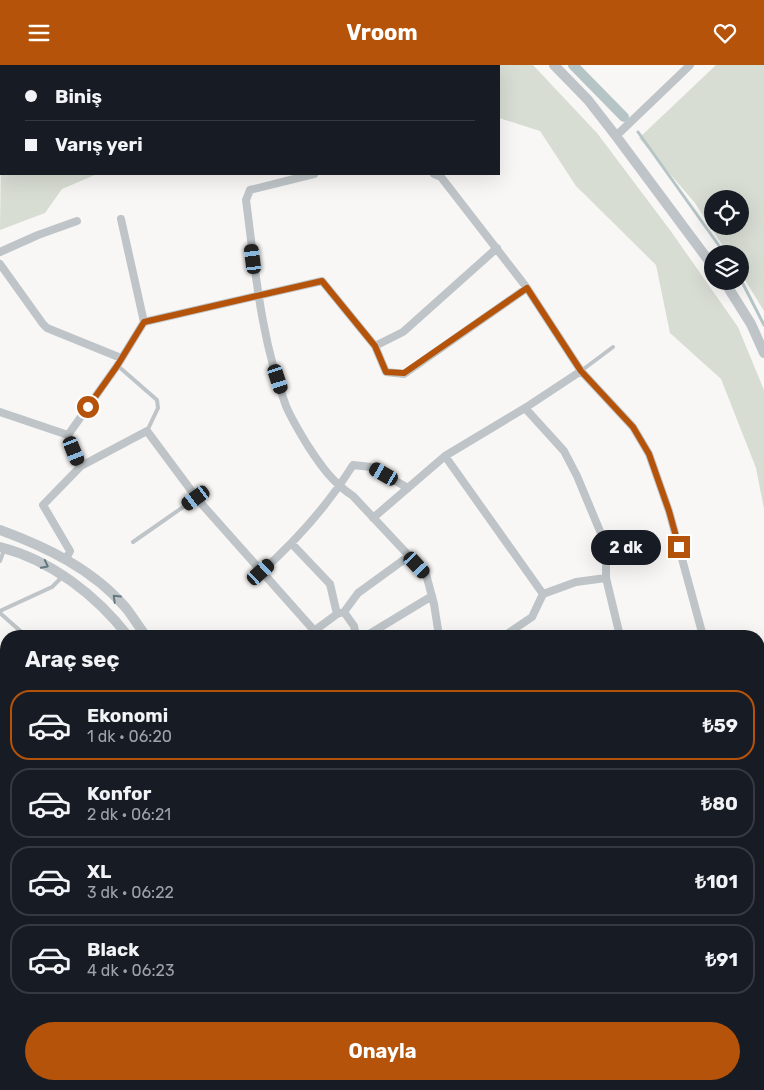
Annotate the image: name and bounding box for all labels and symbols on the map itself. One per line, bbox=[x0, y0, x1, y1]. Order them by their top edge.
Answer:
car bbox=[243, 243, 262, 275]
car bbox=[266, 362, 289, 396]
route start bbox=[77, 396, 99, 418]
car bbox=[61, 434, 86, 468]
car bbox=[367, 460, 400, 488]
car bbox=[179, 483, 212, 513]
callout: 2 dk bbox=[592, 529, 662, 565]
route end bbox=[668, 536, 690, 558]
car bbox=[401, 549, 432, 581]
car bbox=[244, 556, 277, 588]
one-way arrow bbox=[40, 559, 49, 569]
one-way arrow bbox=[112, 595, 121, 604]

